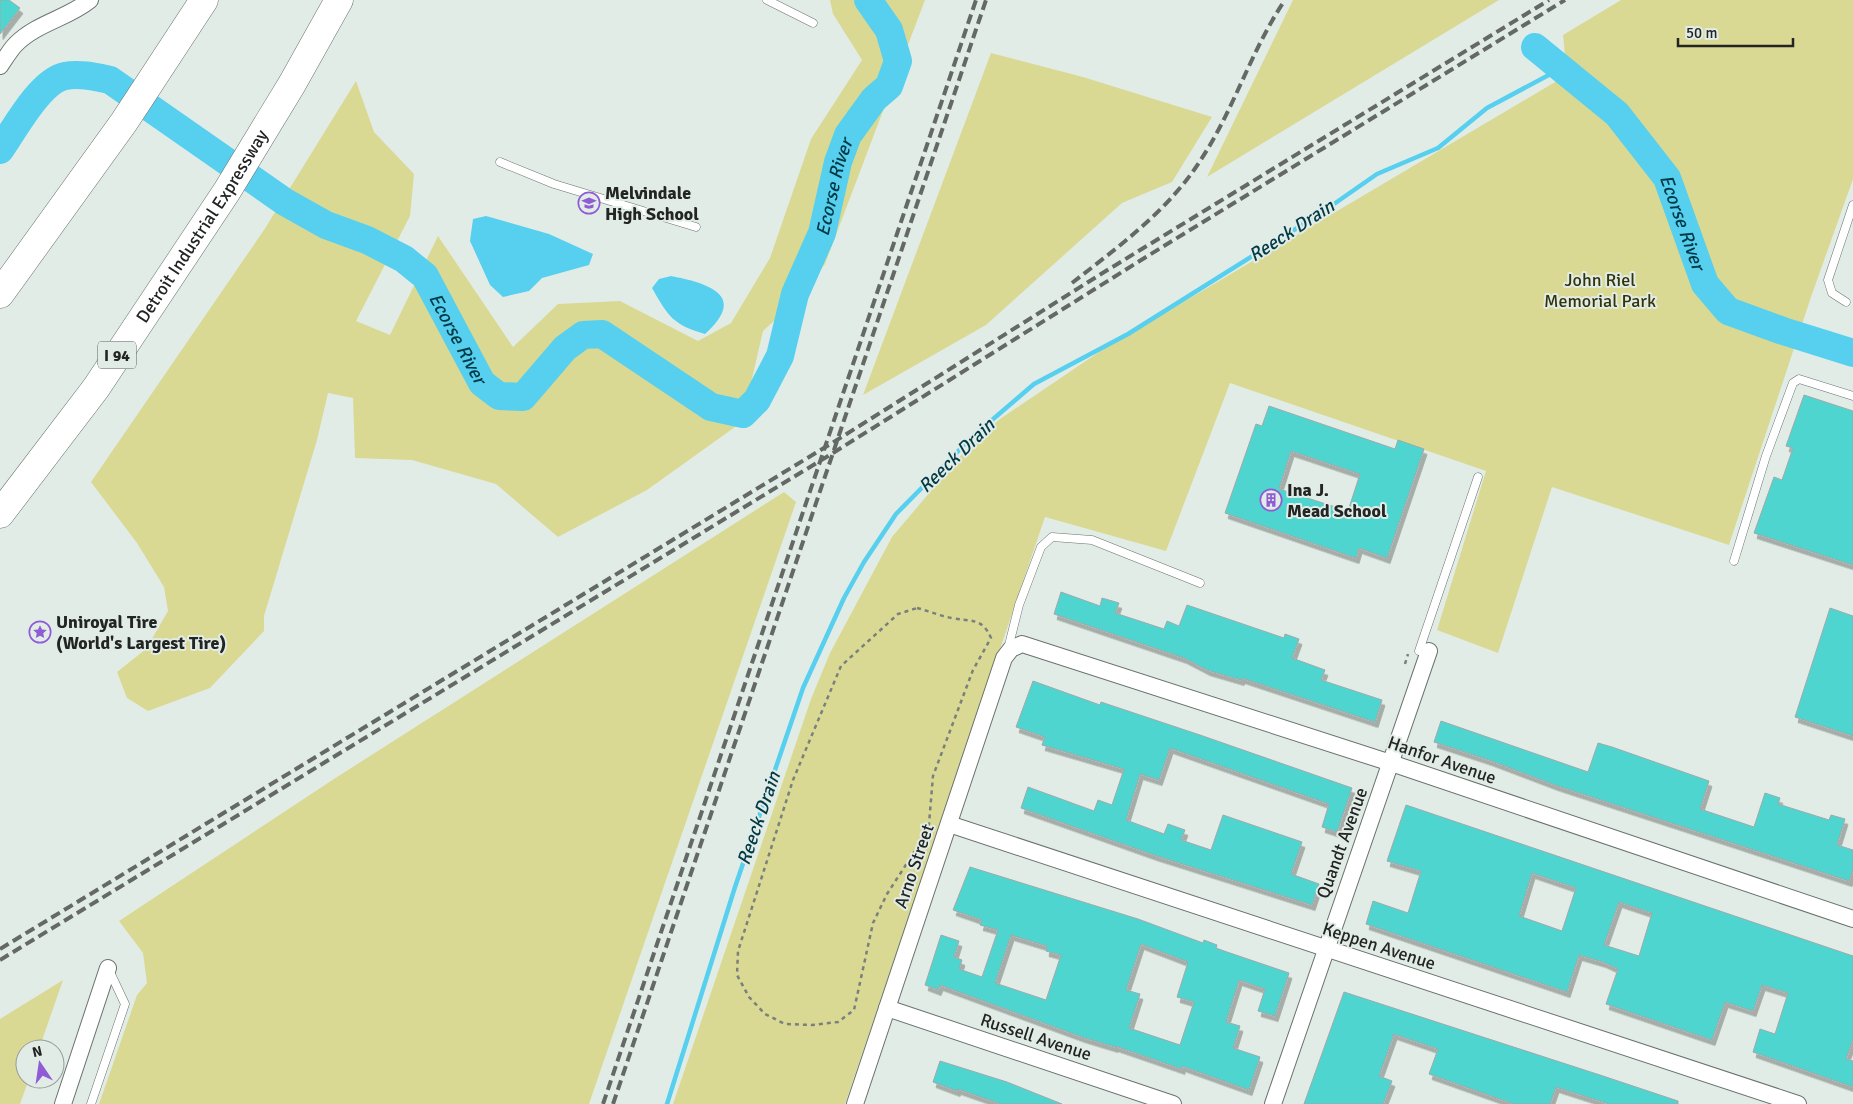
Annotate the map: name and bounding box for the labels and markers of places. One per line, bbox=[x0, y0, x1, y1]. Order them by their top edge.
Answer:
place label: Melvindale High School bbox=[605, 182, 699, 225]
school or university icon: Melvindale High School bbox=[577, 191, 601, 215]
place label: Ina J. Mead School bbox=[1287, 479, 1387, 522]
building icon: Ina J. Mead School bbox=[1259, 488, 1283, 512]
place label: Uniroyal Tire (World's Largest Tire) bbox=[56, 611, 226, 654]
place icon: Uniroyal Tire (World's Largest Tire) bbox=[28, 620, 52, 644]

